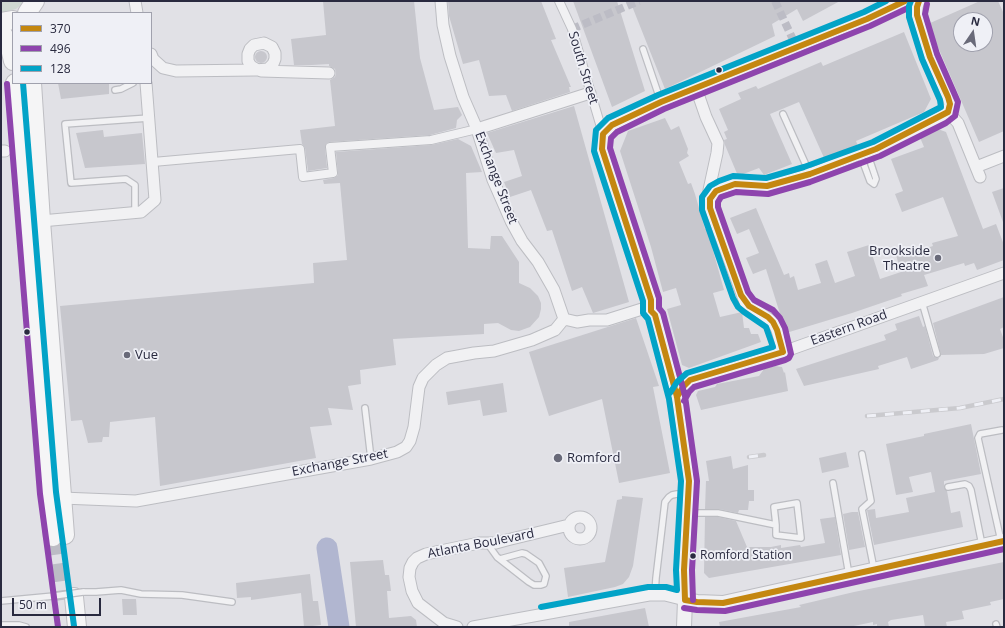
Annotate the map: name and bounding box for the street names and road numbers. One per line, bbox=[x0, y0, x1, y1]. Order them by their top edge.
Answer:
street label: South Street bbox=[565, 30, 601, 106]
street label: Exchange Street bbox=[471, 130, 521, 226]
street label: Eastern Road bbox=[809, 307, 889, 349]
street label: Exchange Street bbox=[291, 446, 389, 480]
street label: Atlanta Boulevard bbox=[426, 526, 536, 562]

